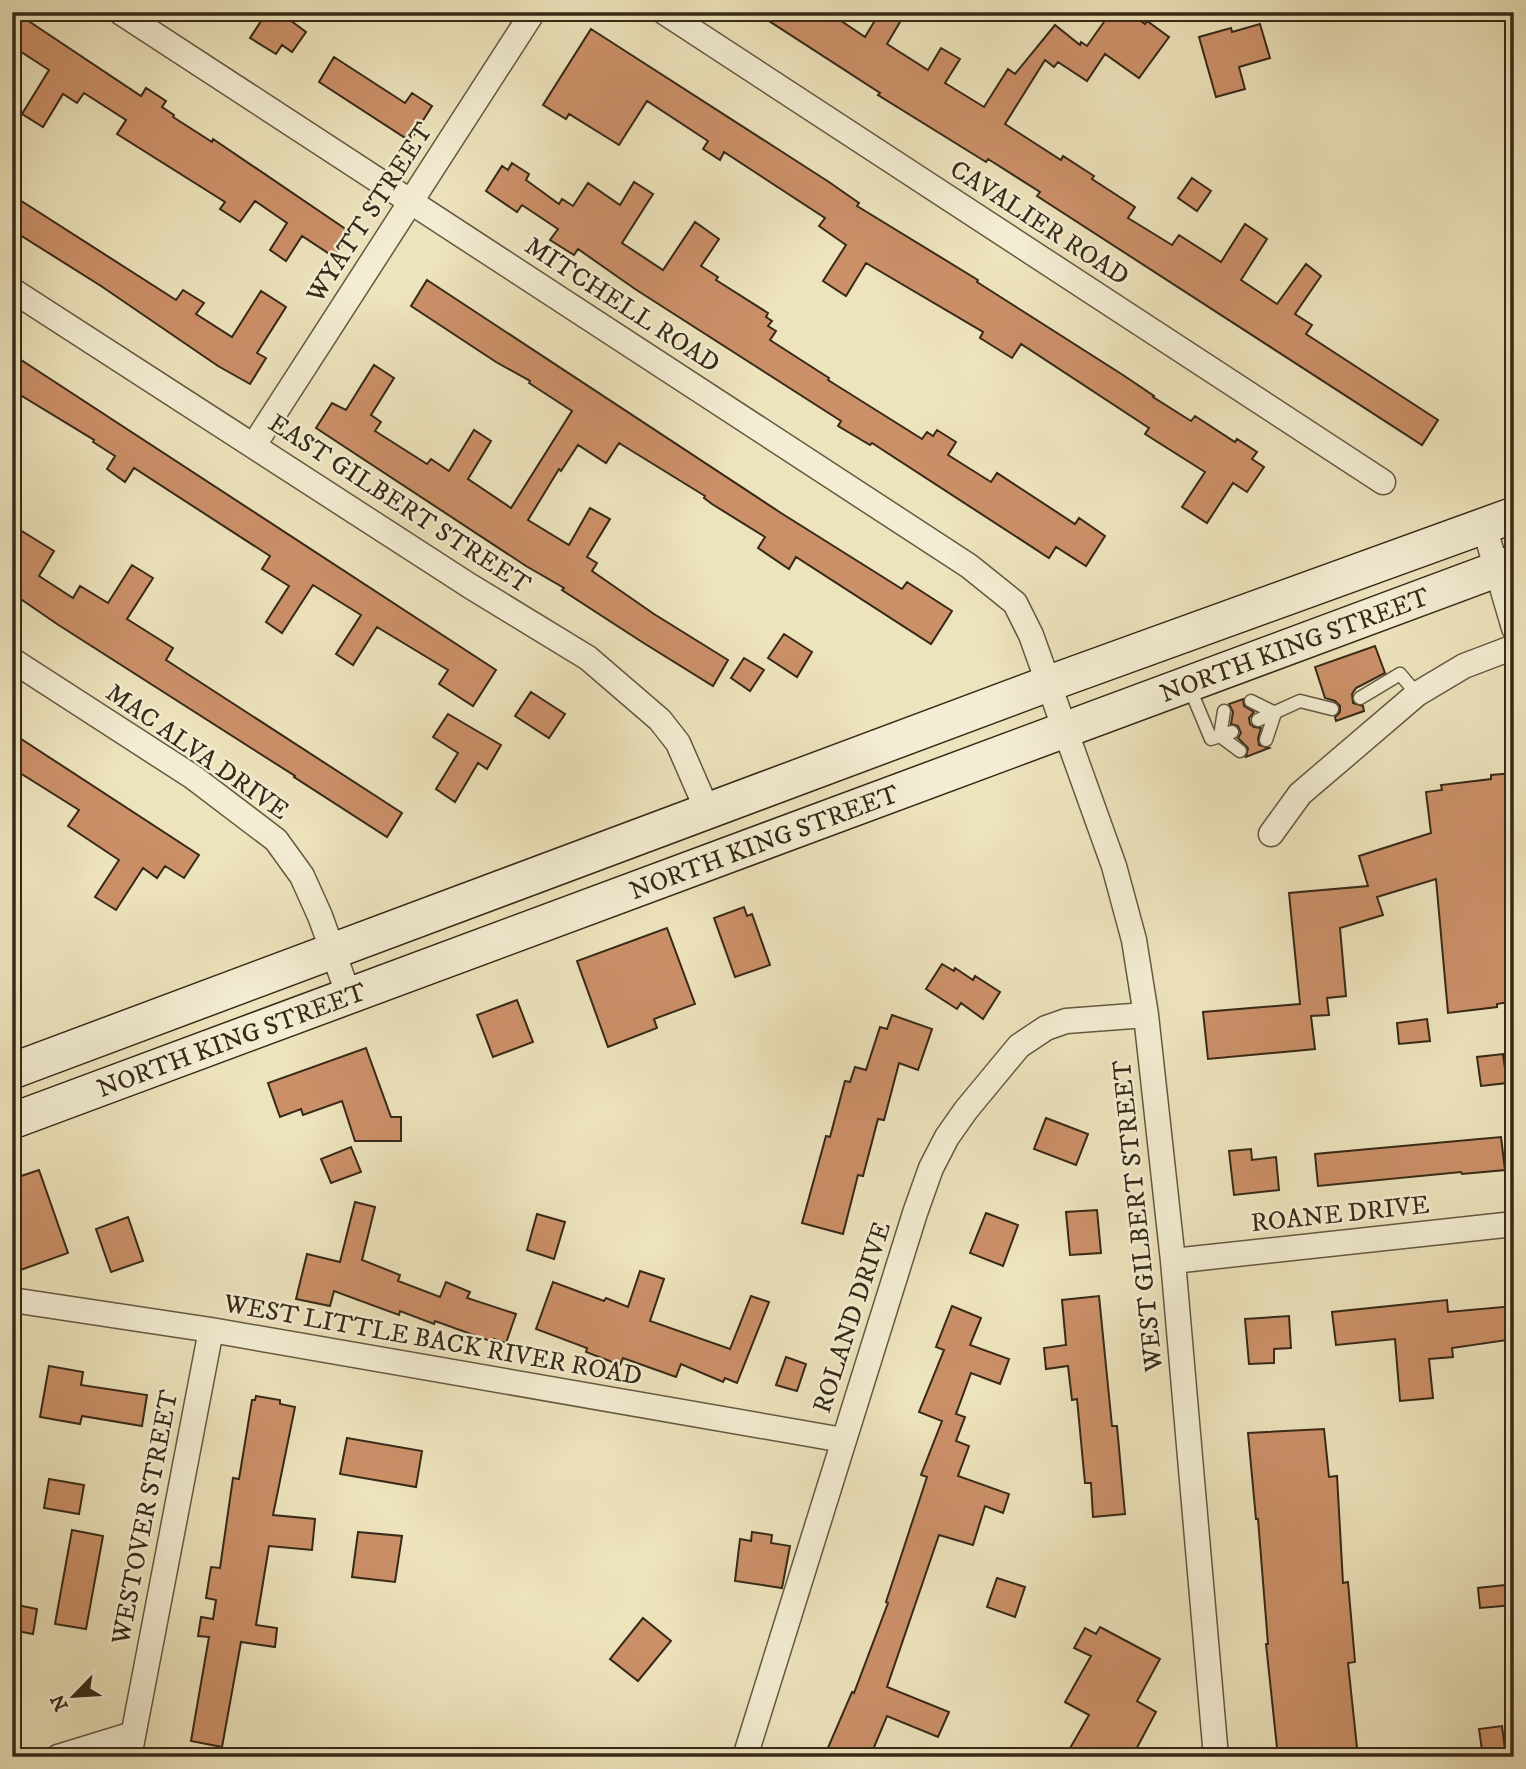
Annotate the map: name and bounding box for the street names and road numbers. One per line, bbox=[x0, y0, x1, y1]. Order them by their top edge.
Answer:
street label: WYATT STREET bbox=[299, 116, 441, 310]
street label: CAVALIER ROAD bbox=[943, 153, 1135, 293]
street label: MITCHELL ROAD bbox=[518, 230, 726, 381]
street label: EAST GILBERT STREET bbox=[262, 407, 537, 602]
street label: NORTH KING STREET bbox=[1156, 581, 1434, 711]
street label: MAC ALVA DRIVE bbox=[99, 677, 295, 828]
street label: NORTH KING STREET bbox=[625, 778, 904, 908]
street label: NORTH KING STREET bbox=[93, 976, 371, 1106]
street label: WEST GILBERT STREET bbox=[1106, 1058, 1171, 1374]
street label: ROANE DRIVE bbox=[1249, 1189, 1431, 1240]
street label: ROLAND DRIVE bbox=[806, 1218, 899, 1417]
street label: WEST LITTLE BACK RIVER ROAD bbox=[220, 1287, 644, 1394]
street label: WESTOVER STREET bbox=[104, 1387, 186, 1648]

